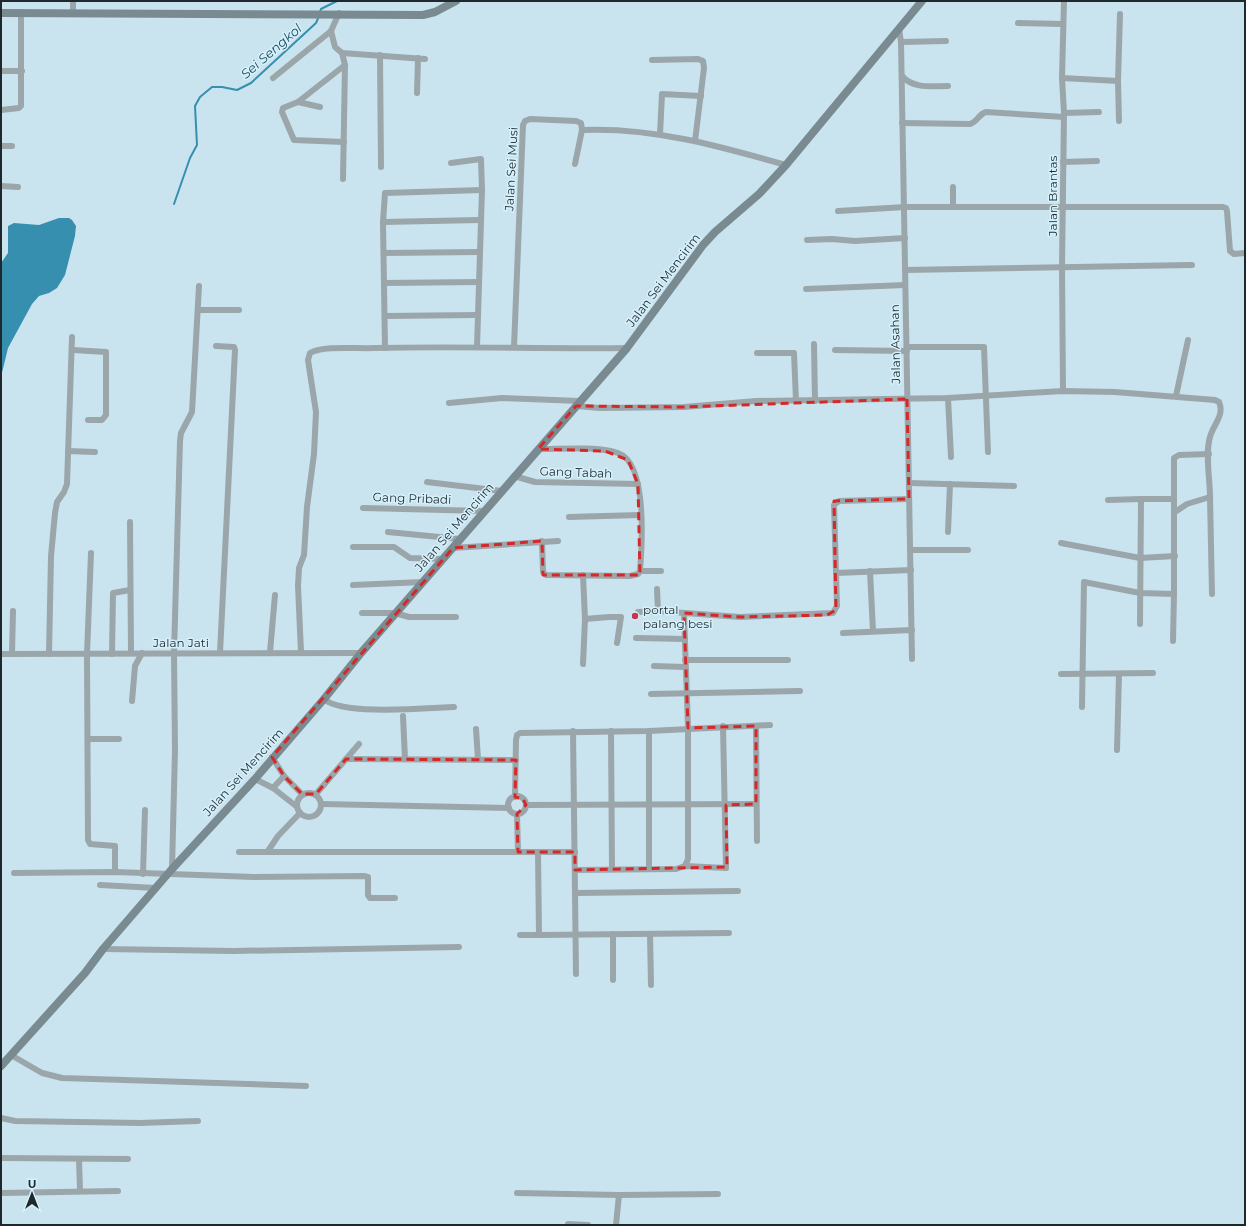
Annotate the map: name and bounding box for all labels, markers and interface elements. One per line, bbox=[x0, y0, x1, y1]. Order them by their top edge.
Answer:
water label: Sei Sengkol bbox=[237, 20, 305, 82]
street label: Jalan Sei Musi bbox=[501, 127, 521, 212]
street label: Jalan Brantas bbox=[1045, 155, 1060, 237]
street label: Jalan Sei Mencirim bbox=[622, 230, 703, 330]
street label: Jalan Asahan bbox=[887, 304, 903, 385]
street label: Gang Tabah bbox=[539, 463, 613, 481]
street label: Jalan Sei Mencirim bbox=[411, 479, 497, 575]
street label: Gang Pribadi bbox=[372, 489, 452, 507]
place label: portal palang besi bbox=[643, 602, 712, 631]
marker: portal palang besi bbox=[630, 611, 640, 621]
street label: Jalan Jati bbox=[152, 635, 209, 650]
street label: Jalan Sei Mencirim bbox=[199, 725, 286, 820]
north arrow bbox=[12, 1174, 52, 1214]
text: U bbox=[28, 1177, 36, 1191]

